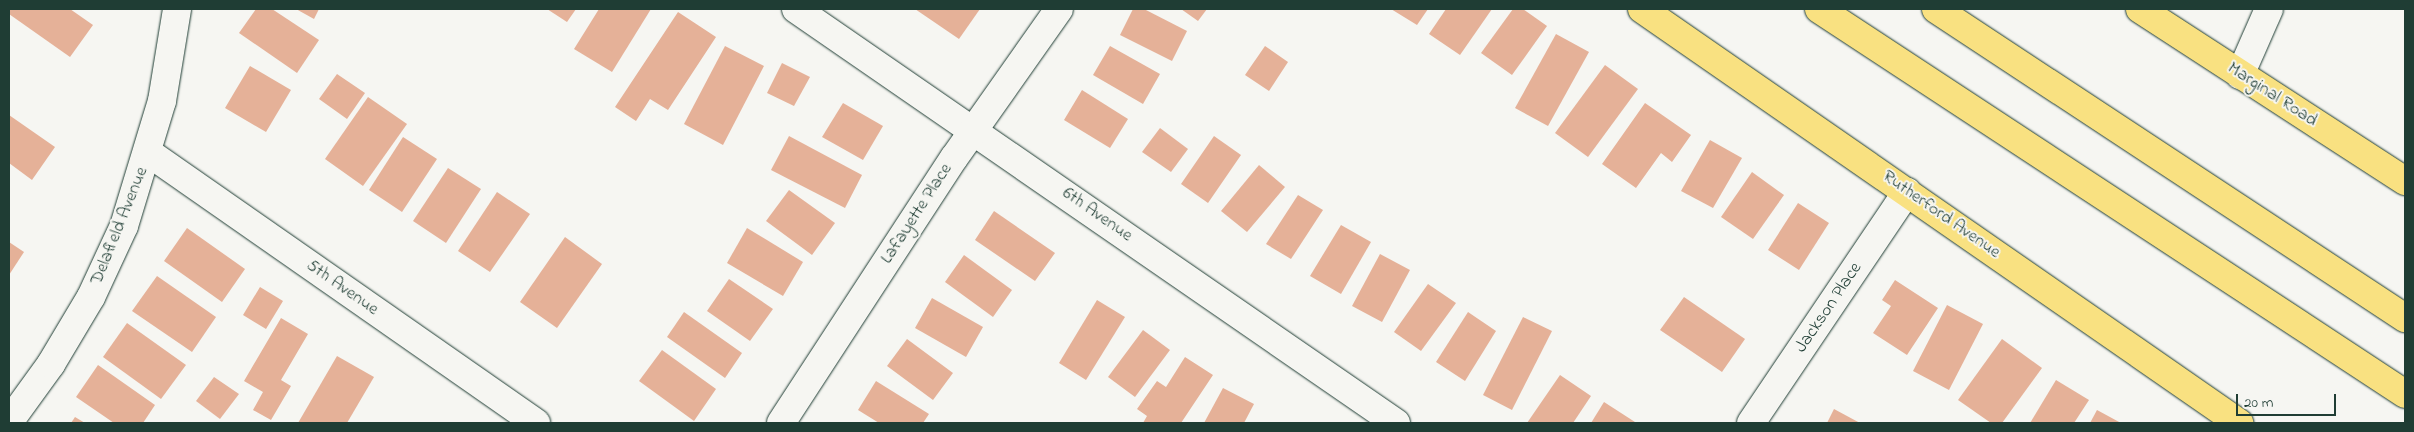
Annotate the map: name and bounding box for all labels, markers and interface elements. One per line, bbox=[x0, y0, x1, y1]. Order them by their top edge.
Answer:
street label: Marginal Road bbox=[2223, 58, 2321, 132]
street label: Lafayette Place bbox=[877, 160, 957, 268]
street label: Delafield Avenue bbox=[87, 164, 153, 288]
street label: Rutherford Avenue bbox=[1878, 166, 2004, 264]
street label: 6th Avenue bbox=[1058, 183, 1136, 247]
street label: 5th Avenue bbox=[302, 255, 382, 321]
street label: Jackson Place bbox=[1791, 259, 1867, 357]
scale bar bbox=[2239, 384, 2339, 416]
text: 20 m bbox=[2244, 392, 2273, 414]

